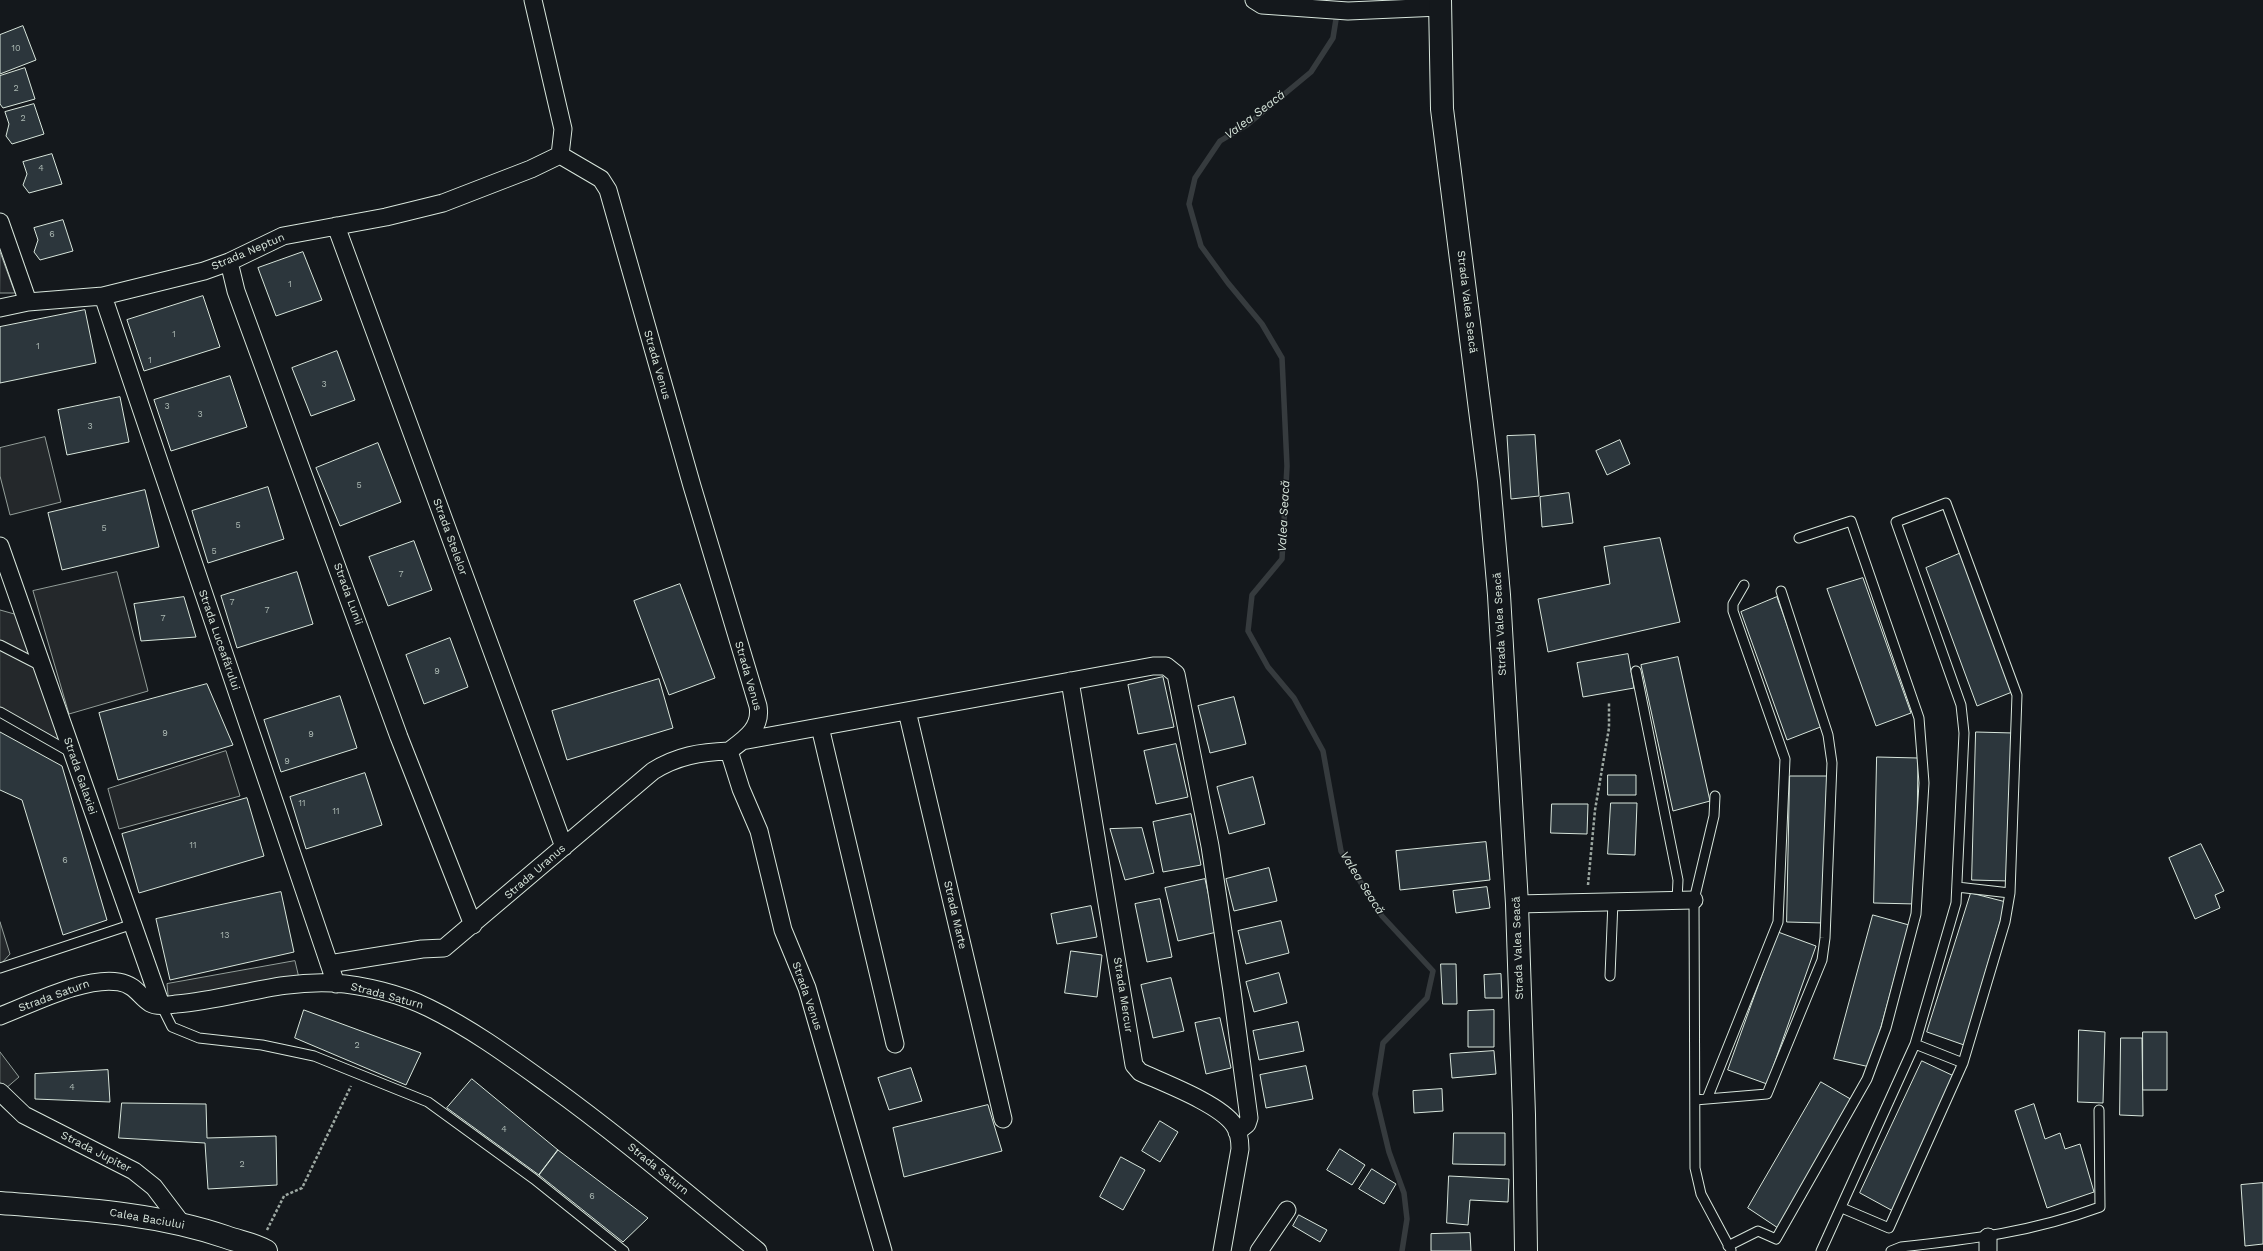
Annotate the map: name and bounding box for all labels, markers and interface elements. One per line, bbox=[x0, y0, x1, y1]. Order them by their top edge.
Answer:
house number: 10 bbox=[11, 43, 21, 53]
house number: 2 bbox=[13, 83, 19, 93]
water label: Valea Seacă bbox=[1222, 88, 1288, 142]
house number: 2 bbox=[20, 113, 26, 123]
house number: 4 bbox=[38, 163, 44, 173]
house number: 6 bbox=[49, 229, 55, 239]
street label: Strada Neptun bbox=[209, 231, 287, 273]
street label: Strada Valea Seacă bbox=[1454, 250, 1480, 354]
house number: 1 bbox=[288, 279, 292, 289]
house number: 1 bbox=[172, 329, 176, 339]
street label: Strada Venus bbox=[641, 329, 673, 401]
house number: 1 bbox=[36, 341, 40, 351]
house number: 1 bbox=[148, 355, 152, 365]
house number: 3 bbox=[321, 379, 327, 389]
house number: 3 bbox=[164, 401, 170, 411]
house number: 3 bbox=[197, 409, 203, 419]
house number: 3 bbox=[87, 421, 93, 431]
house number: 5 bbox=[356, 480, 362, 490]
water label: Valea Seacă bbox=[1275, 480, 1293, 552]
street label: Strada Stelelor bbox=[430, 497, 470, 577]
house number: 5 bbox=[235, 520, 241, 530]
house number: 5 bbox=[101, 523, 107, 533]
house number: 5 bbox=[211, 546, 217, 556]
street label: Strada Lunii bbox=[331, 561, 365, 627]
house number: 7 bbox=[398, 569, 404, 579]
street label: Strada Valea Seacă bbox=[1491, 572, 1509, 676]
street label: Strada Luceafărului bbox=[196, 588, 242, 692]
house number: 7 bbox=[229, 597, 235, 607]
house number: 7 bbox=[264, 605, 270, 615]
house number: 7 bbox=[160, 613, 166, 623]
street label: Strada Venus bbox=[732, 640, 764, 712]
house number: 9 bbox=[434, 666, 440, 676]
house number: 9 bbox=[162, 728, 168, 738]
house number: 9 bbox=[308, 729, 314, 739]
street label: Strada Galaxiei bbox=[61, 736, 99, 816]
house number: 9 bbox=[284, 756, 290, 766]
house number: 11 bbox=[298, 798, 306, 808]
house number: 11 bbox=[332, 806, 340, 816]
house number: 11 bbox=[189, 840, 197, 850]
street label: Strada Uranus bbox=[502, 842, 568, 902]
water label: Valea Seacă bbox=[1337, 849, 1387, 917]
house number: 6 bbox=[62, 855, 68, 865]
street label: Strada Marte bbox=[941, 880, 969, 950]
street label: Strada Valea Seacă bbox=[1510, 896, 1526, 1000]
house number: 13 bbox=[221, 930, 229, 940]
street label: Strada Mercur bbox=[1110, 956, 1136, 1034]
street label: Strada Venus bbox=[789, 960, 825, 1032]
street label: Strada Saturn bbox=[17, 977, 91, 1015]
street label: Strada Saturn bbox=[349, 980, 425, 1012]
house number: 2 bbox=[354, 1040, 360, 1050]
house number: 4 bbox=[69, 1082, 75, 1092]
house number: 4 bbox=[501, 1124, 507, 1134]
street label: Strada Jupiter bbox=[59, 1129, 133, 1175]
street label: Strada Saturn bbox=[625, 1140, 691, 1198]
house number: 2 bbox=[239, 1159, 245, 1169]
house number: 6 bbox=[589, 1191, 595, 1201]
street label: Calea Baciului bbox=[109, 1206, 185, 1232]

